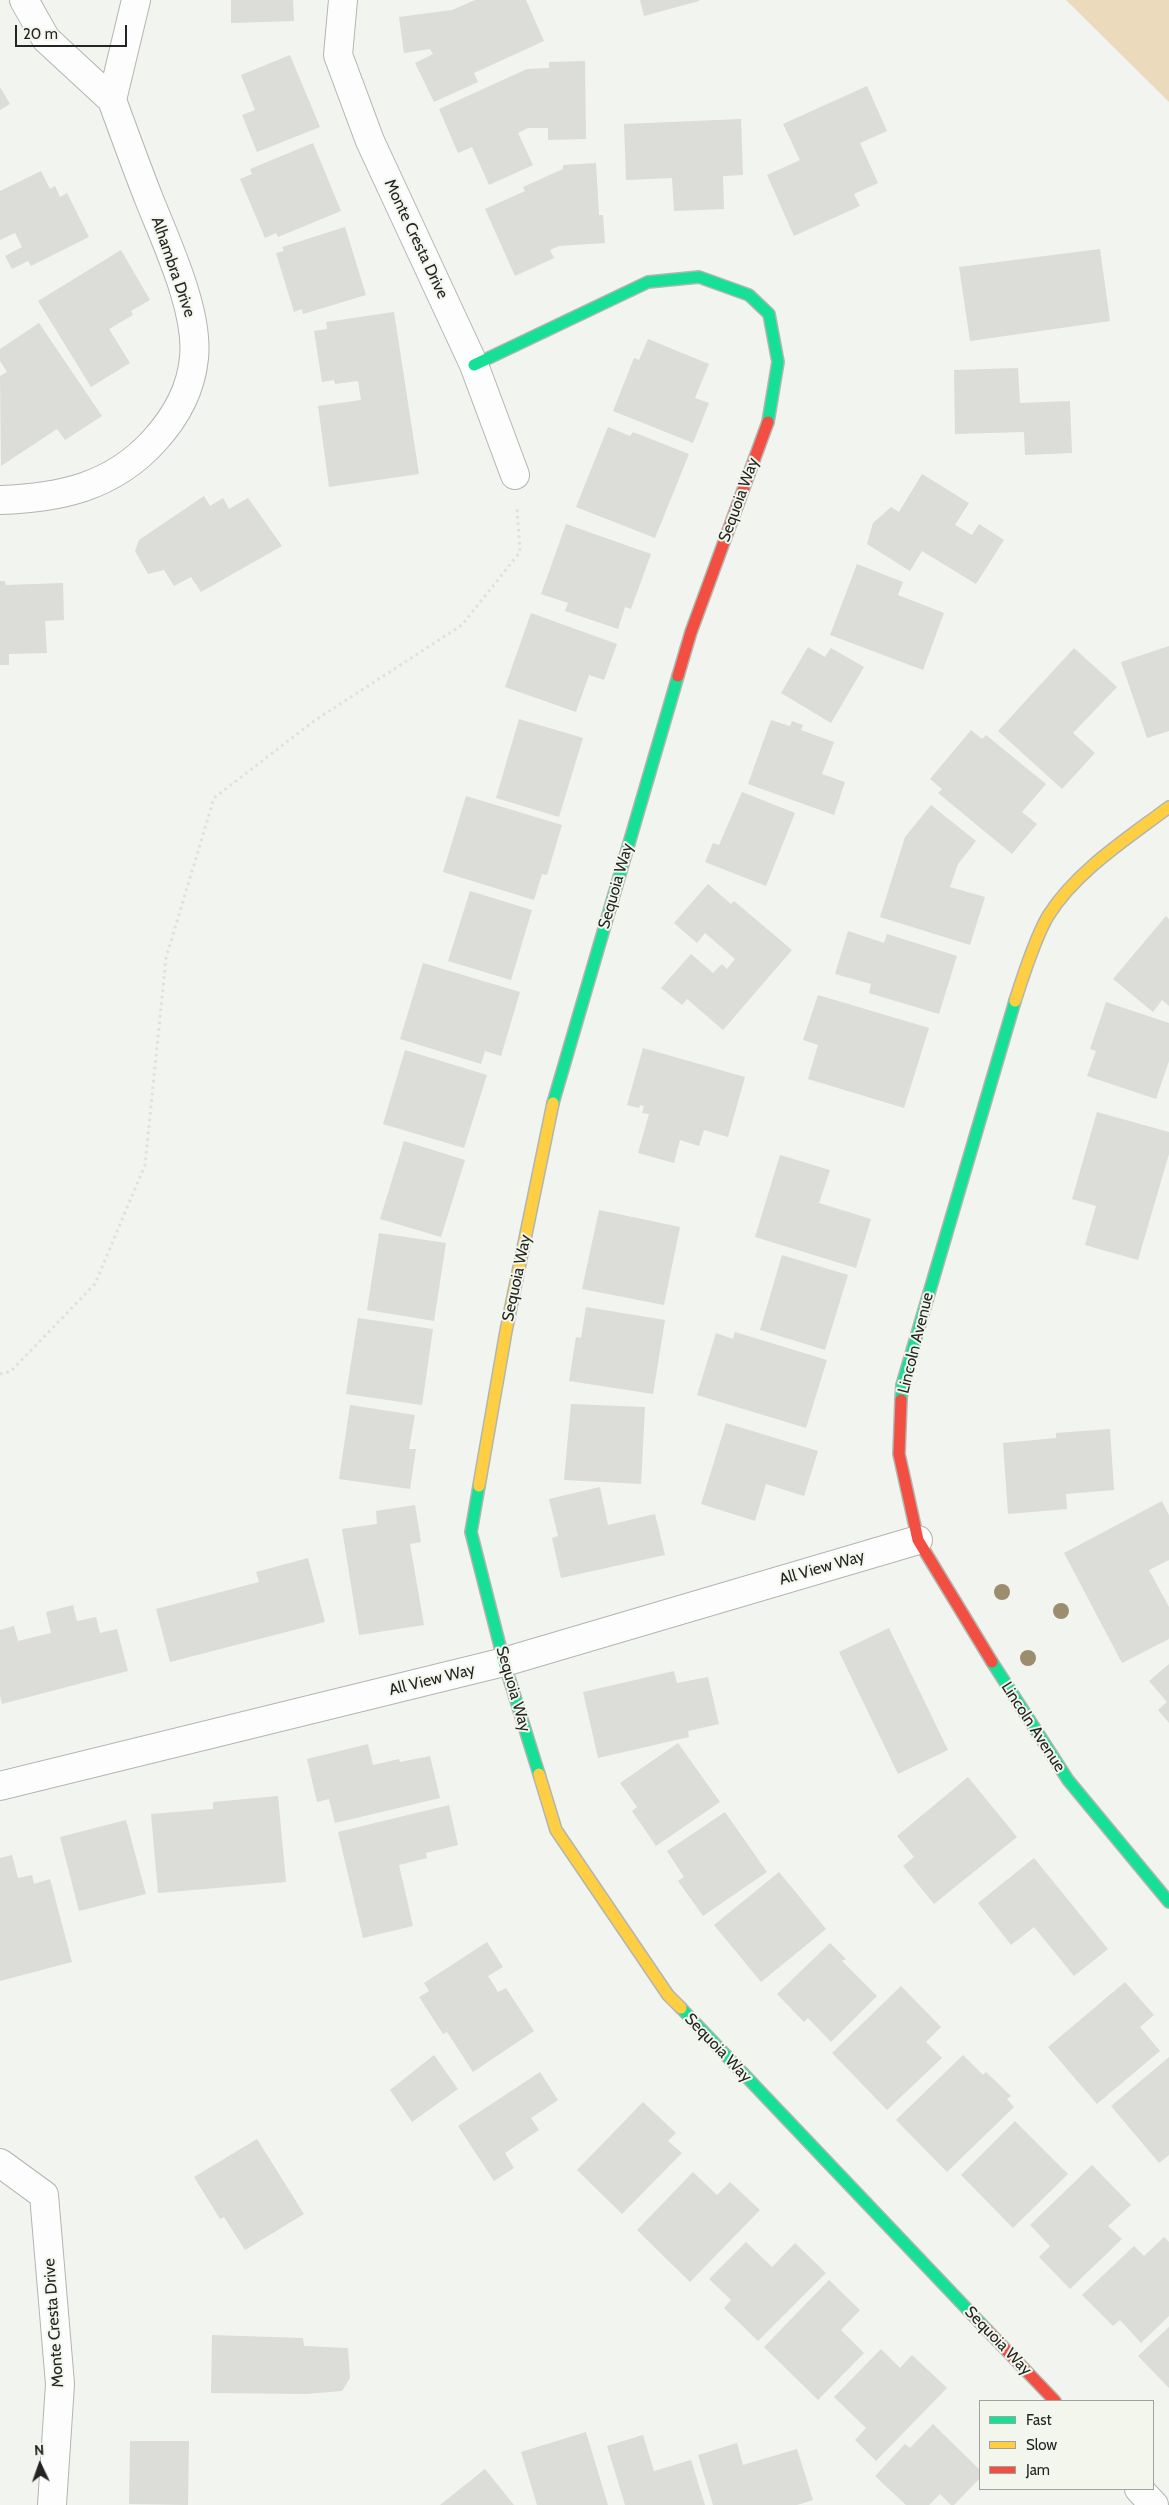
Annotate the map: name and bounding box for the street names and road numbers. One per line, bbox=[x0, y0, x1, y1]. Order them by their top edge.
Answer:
street label: Monte Cresta Drive bbox=[380, 176, 452, 302]
street label: Alhambra Drive bbox=[147, 214, 199, 320]
street label: Sequoia Way bbox=[715, 455, 763, 545]
street label: Sequoia Way bbox=[595, 841, 637, 931]
street label: Sequoia Way bbox=[498, 1233, 536, 1323]
street label: Lincoln Avenue bbox=[894, 1291, 938, 1395]
street label: All View Way bbox=[777, 1547, 867, 1589]
street label: Sequoia Way bbox=[492, 1644, 534, 1734]
street label: All View Way bbox=[387, 1660, 477, 1700]
street label: Lincoln Avenue bbox=[997, 1678, 1069, 1776]
street label: Sequoia Way bbox=[680, 2010, 756, 2086]
street label: Monte Cresta Drive bbox=[40, 2258, 68, 2388]
street label: Sequoia Way bbox=[960, 2303, 1036, 2379]

